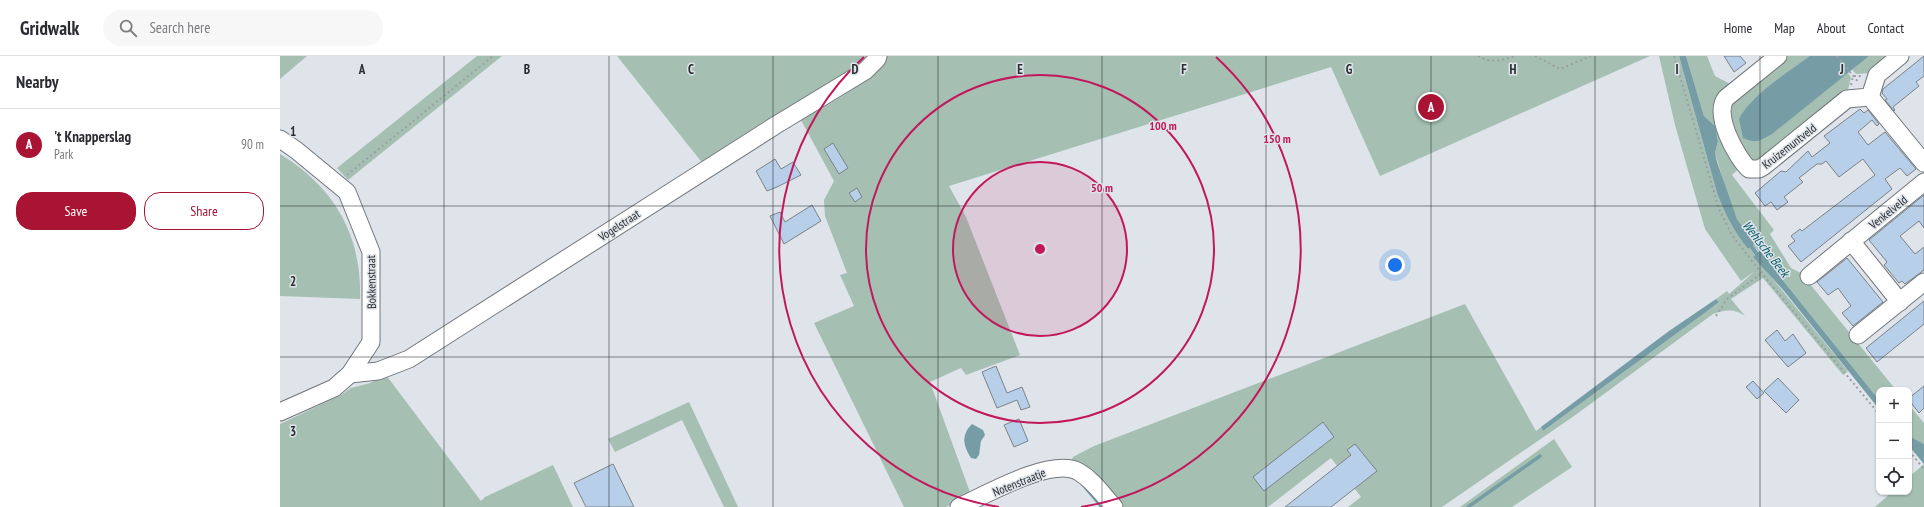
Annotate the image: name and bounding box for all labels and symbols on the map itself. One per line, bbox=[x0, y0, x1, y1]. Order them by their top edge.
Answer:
text: A bbox=[358, 61, 366, 78]
text: B bbox=[524, 61, 530, 78]
text: C bbox=[688, 61, 694, 78]
text: D bbox=[852, 61, 859, 78]
text: E bbox=[1017, 61, 1023, 78]
text: F bbox=[1181, 61, 1187, 78]
text: G bbox=[1346, 61, 1353, 78]
text: H bbox=[1510, 61, 1517, 78]
text: I bbox=[1675, 61, 1679, 78]
text: J bbox=[1839, 61, 1844, 78]
pin: A bbox=[1418, 92, 1444, 122]
text: 100 m bbox=[1149, 118, 1177, 133]
street label: Kruizemuntveld bbox=[1759, 120, 1819, 172]
text: 1 bbox=[290, 123, 296, 140]
text: 150 m bbox=[1263, 131, 1291, 146]
text: 50 m bbox=[1091, 180, 1113, 195]
street label: Venkelveld bbox=[1865, 192, 1910, 233]
street label: Vogelstraat bbox=[595, 206, 643, 245]
water label: Wehlsche Beek bbox=[1739, 217, 1795, 282]
centre of rings bbox=[1033, 242, 1047, 256]
street label: Bokkenstraat bbox=[363, 254, 379, 309]
your location bbox=[1385, 255, 1405, 275]
text: 2 bbox=[290, 273, 296, 290]
text: 3 bbox=[290, 423, 296, 440]
street label: Notenstraatje bbox=[990, 465, 1048, 499]

